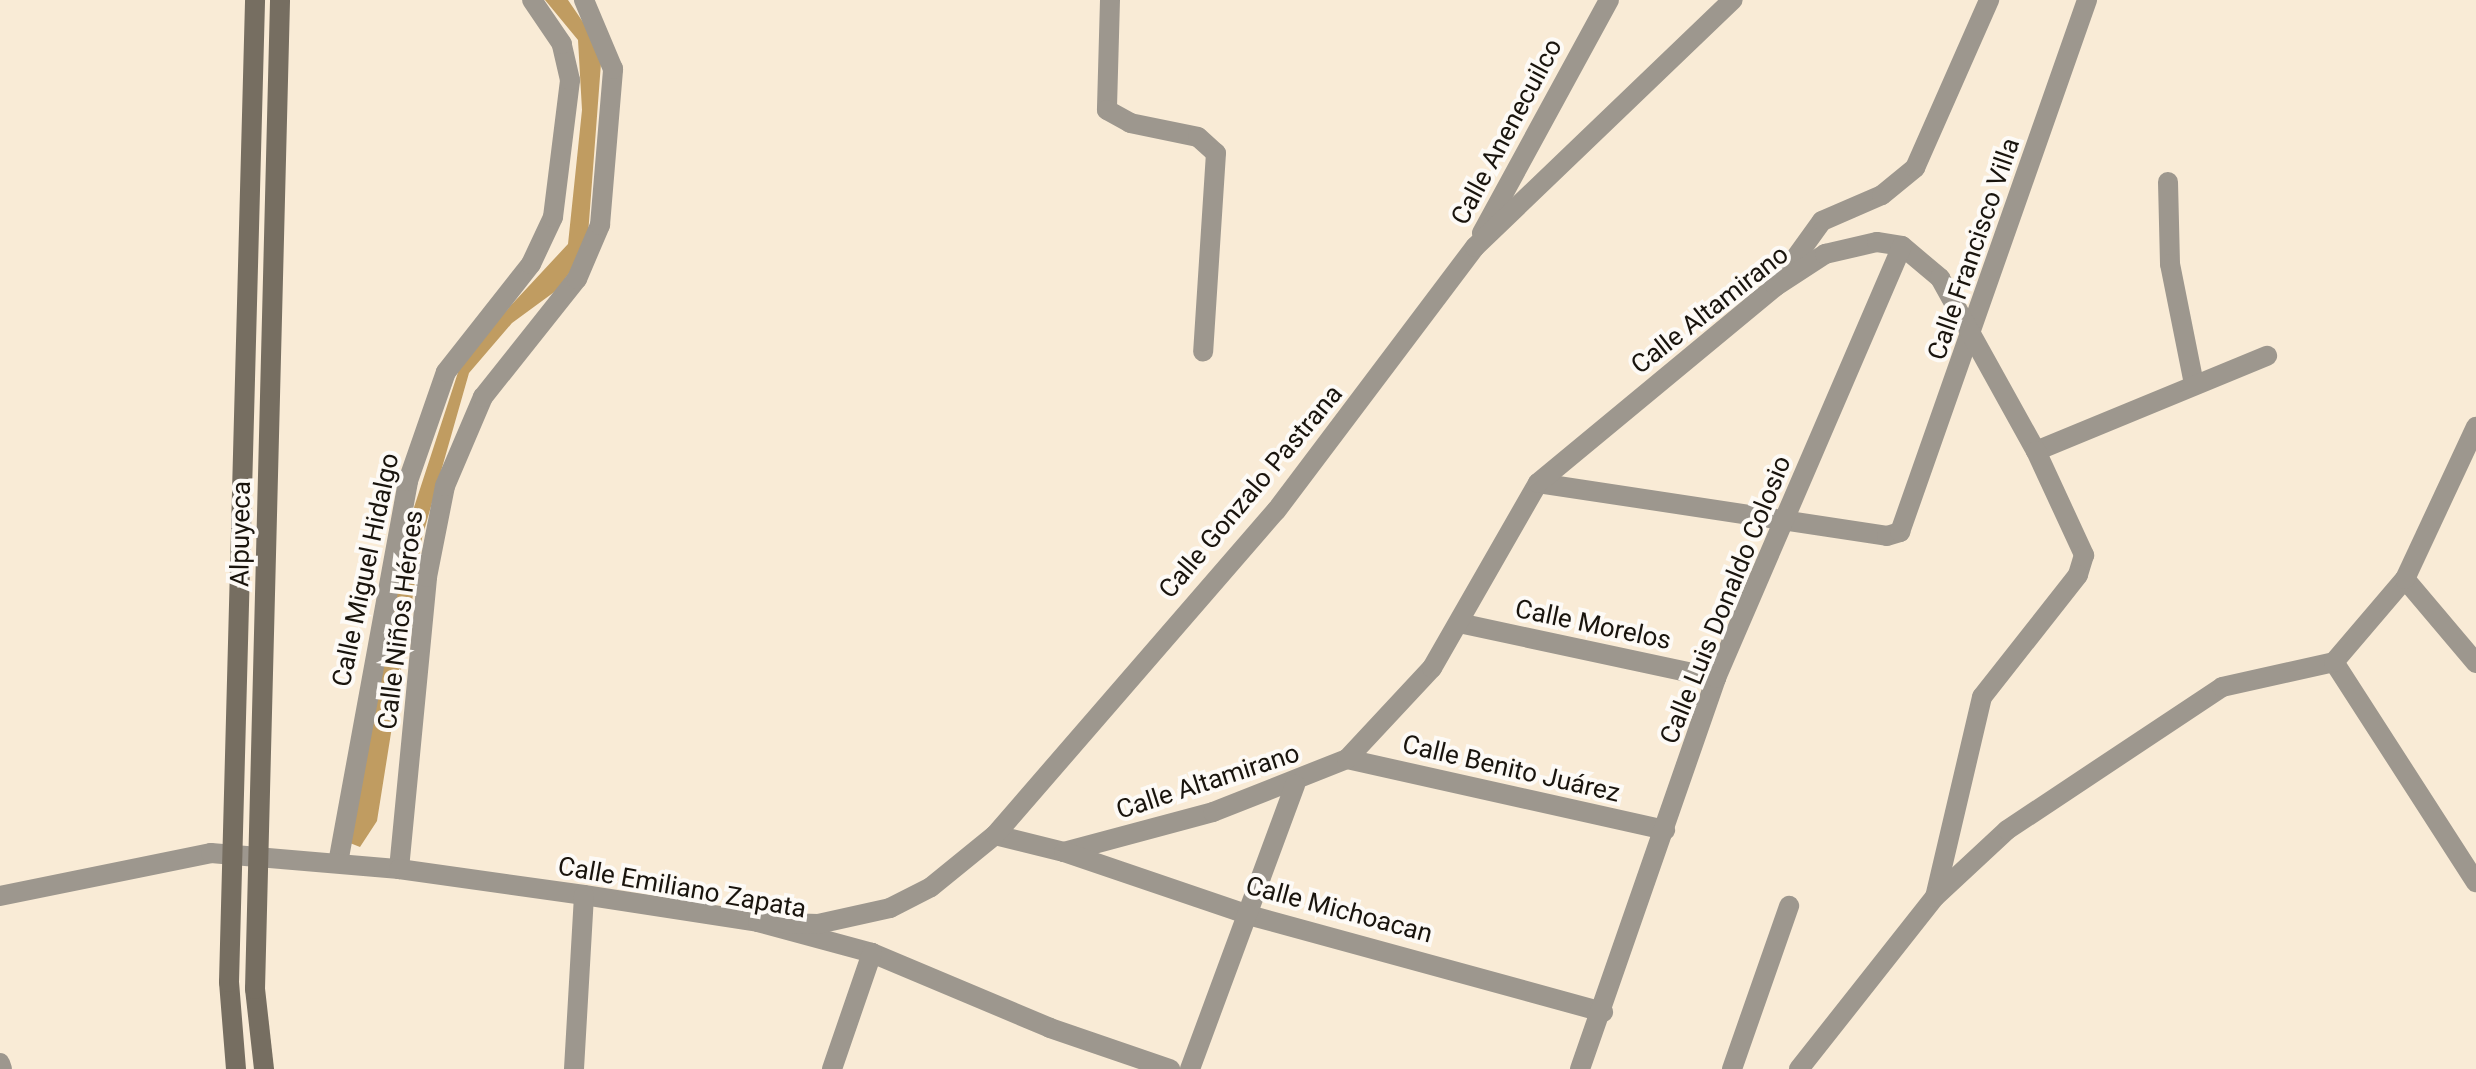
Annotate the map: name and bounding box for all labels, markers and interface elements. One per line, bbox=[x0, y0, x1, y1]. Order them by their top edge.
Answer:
street label: Calle Anenecuilco bbox=[1445, 34, 1569, 230]
street label: Calle Francisco Villa bbox=[1921, 134, 2027, 364]
street label: Calle Altamirano bbox=[1625, 239, 1795, 381]
street label: Calle Gonzalo Pastrana bbox=[1153, 379, 1349, 605]
street label: Calle Miguel Hidalgo bbox=[326, 450, 406, 690]
street label: Calle Luis Donaldo Colosio bbox=[1654, 451, 1798, 749]
street label: Alpuyeca bbox=[224, 481, 258, 587]
street label: Calle Niños Héroes bbox=[372, 509, 430, 731]
street label: Calle Morelos bbox=[1512, 593, 1674, 657]
street label: Calle Benito Juárez bbox=[1399, 729, 1623, 809]
street label: Calle Altamirano bbox=[1113, 738, 1303, 826]
street label: Calle Emiliano Zapata bbox=[556, 851, 808, 925]
street label: Calle Michoacan bbox=[1242, 870, 1436, 950]

